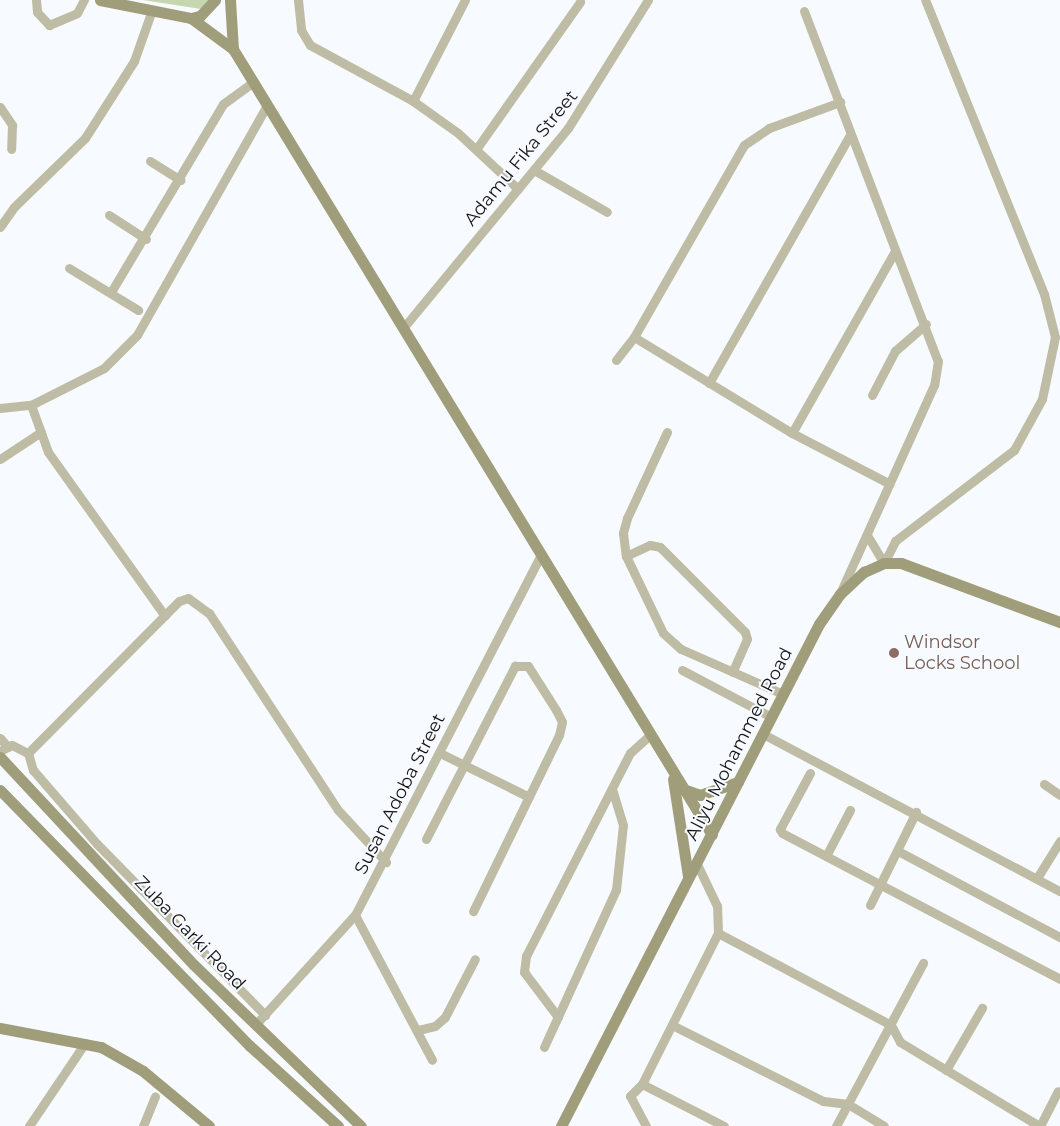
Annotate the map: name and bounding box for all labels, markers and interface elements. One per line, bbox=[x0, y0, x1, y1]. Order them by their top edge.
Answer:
street label: Adamu Fika Street bbox=[460, 86, 582, 230]
place label: Windsor Locks School bbox=[904, 632, 1020, 674]
street label: Aliyu Mohammed Road bbox=[681, 644, 797, 844]
marker: Windsor Locks School bbox=[888, 647, 900, 659]
street label: Susan Adoba Street bbox=[350, 710, 450, 878]
street label: Zuba Garki Road bbox=[130, 871, 250, 995]

